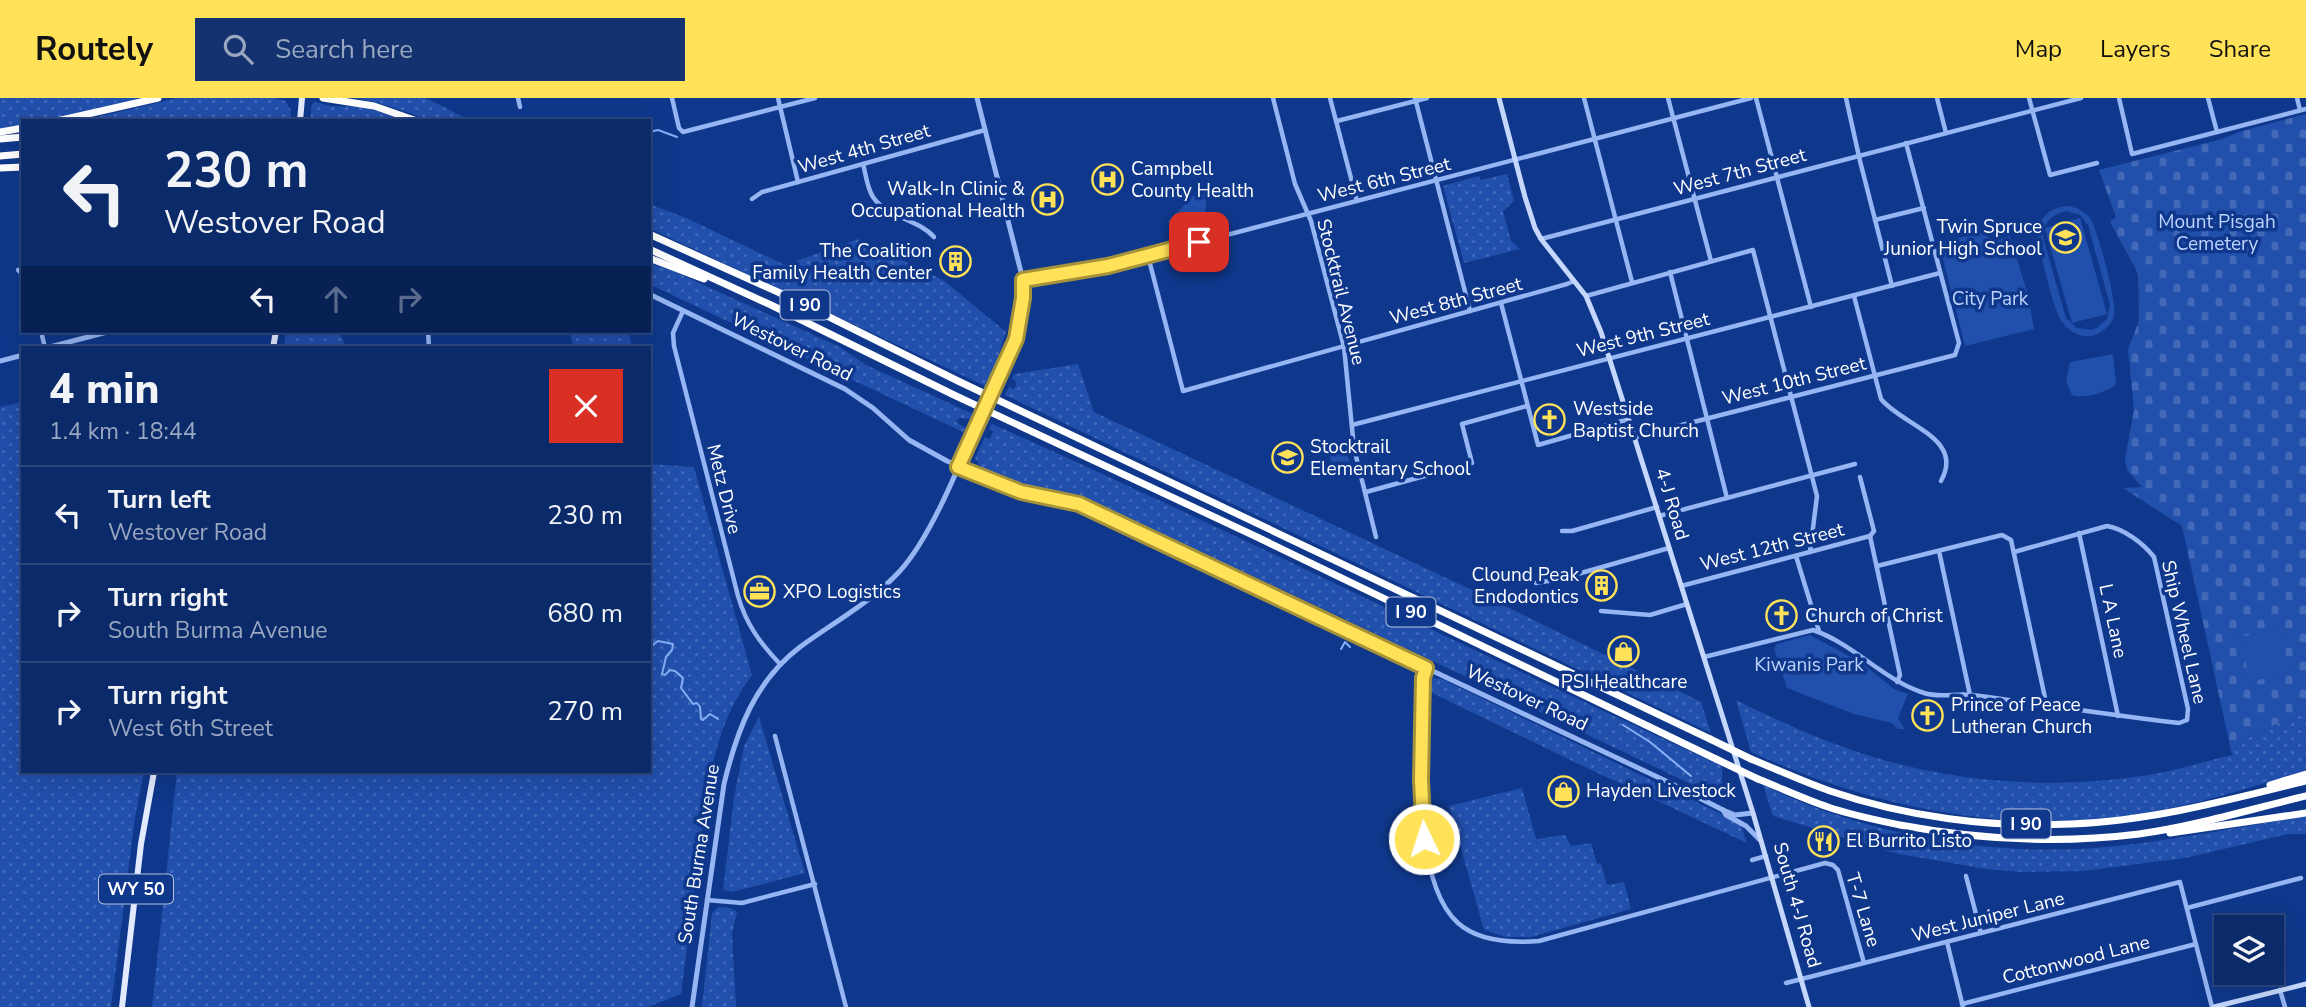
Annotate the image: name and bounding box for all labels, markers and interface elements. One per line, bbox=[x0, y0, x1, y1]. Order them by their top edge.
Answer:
search box bbox=[195, 18, 685, 81]
text: Routely bbox=[35, 27, 153, 72]
icon: search bbox=[219, 30, 257, 68]
text: Search here bbox=[275, 32, 413, 67]
text: Map bbox=[2015, 33, 2062, 65]
text: Layers bbox=[2100, 33, 2171, 65]
text: Share bbox=[2209, 33, 2271, 65]
street label: West 4th Street bbox=[795, 118, 933, 180]
text: 230 m bbox=[164, 137, 308, 204]
street label: West 7th Street bbox=[1671, 142, 1809, 202]
icon: left bbox=[49, 147, 140, 238]
street label: West 6th Street bbox=[1315, 151, 1453, 209]
place label: Campbell County Health bbox=[1131, 156, 1254, 204]
hospital icon: Campbell County Health bbox=[1091, 163, 1125, 197]
place label: Walk-In Clinic & Occupational Health bbox=[851, 176, 1025, 224]
hospital icon: Walk-In Clinic & Occupational Health bbox=[1031, 183, 1065, 217]
text: Westover Road bbox=[164, 201, 386, 244]
park label: Mount Pisgah Cemetery bbox=[2158, 209, 2276, 257]
pin bbox=[1169, 212, 1229, 272]
place label: Twin Spruce Junior High School bbox=[1883, 214, 2042, 262]
street label: Stocktrail Avenue bbox=[1310, 216, 1372, 368]
school or university icon: Twin Spruce Junior High School bbox=[2048, 221, 2082, 255]
icon: arrive bbox=[1180, 223, 1218, 261]
place label: The Coalition Family Health Center bbox=[752, 238, 932, 286]
building icon: The Coalition Family Health Center bbox=[938, 245, 972, 279]
street label: West 8th Street bbox=[1387, 271, 1525, 331]
icon: left bbox=[244, 280, 282, 318]
icon: ahead bbox=[317, 280, 355, 318]
icon: right bbox=[390, 280, 428, 318]
park label: City Park bbox=[1952, 286, 2029, 312]
road number: I 90 bbox=[780, 290, 830, 320]
street label: Westover Road bbox=[727, 306, 857, 388]
street label: West 9th Street bbox=[1574, 306, 1712, 364]
street label: West 10th Street bbox=[1719, 350, 1869, 411]
text: 4 min bbox=[49, 361, 159, 418]
button: close bbox=[549, 369, 623, 443]
place label: Westside Baptist Church bbox=[1573, 396, 1699, 444]
church icon: Westside Baptist Church bbox=[1533, 403, 1567, 437]
text: 1.4 km · 18:44 bbox=[49, 416, 196, 447]
place label: Stocktrail Elementary School bbox=[1310, 434, 1471, 482]
street label: Metz Drive bbox=[700, 441, 748, 537]
school or university icon: Stocktrail Elementary School bbox=[1270, 441, 1304, 475]
street label: 4-J Road bbox=[1649, 465, 1695, 543]
text: Turn left bbox=[108, 482, 211, 517]
icon: left bbox=[49, 496, 87, 534]
text: 230 m bbox=[547, 498, 623, 533]
street label: West 12th Street bbox=[1697, 516, 1847, 577]
text: Westover Road bbox=[108, 517, 267, 548]
street label: Ship Wheel Lane bbox=[2155, 558, 2213, 706]
place label: Clound Peak Endodontics bbox=[1471, 562, 1579, 610]
building icon: Clound Peak Endodontics bbox=[1585, 569, 1619, 603]
office icon: XPO Logistics bbox=[743, 575, 777, 609]
place label: XPO Logistics bbox=[783, 579, 901, 605]
text: Turn right bbox=[108, 580, 227, 615]
street label: L A Lane bbox=[2092, 582, 2134, 660]
icon: right bbox=[49, 594, 87, 632]
text: 680 m bbox=[547, 596, 623, 631]
road number: I 90 bbox=[1386, 598, 1436, 626]
church icon: Church of Christ bbox=[1765, 599, 1799, 633]
place label: Church of Christ bbox=[1805, 603, 1943, 629]
text: South Burma Avenue bbox=[108, 615, 328, 646]
shop icon: PSI Healthcare bbox=[1607, 634, 1641, 668]
park label: Kiwanis Park bbox=[1754, 652, 1864, 678]
street label: Westover Road bbox=[1462, 658, 1592, 738]
place label: PSI Healthcare bbox=[1561, 669, 1687, 695]
text: Turn right bbox=[108, 678, 227, 713]
icon: right bbox=[49, 692, 87, 730]
place label: Prince of Peace Lutheran Church bbox=[1951, 692, 2092, 740]
text: 270 m bbox=[547, 694, 623, 729]
church icon: Prince of Peace Lutheran Church bbox=[1911, 699, 1945, 733]
text: West 6th Street bbox=[108, 713, 273, 744]
street label: South Burma Avenue bbox=[672, 762, 726, 946]
shop icon: Hayden Livestock bbox=[1546, 774, 1580, 808]
place label: Hayden Livestock bbox=[1586, 778, 1736, 804]
position arrow bbox=[1387, 802, 1461, 876]
road number: I 90 bbox=[2002, 810, 2050, 838]
restaurant icon: El Burrito Listo bbox=[1806, 824, 1840, 858]
place label: El Burrito Listo bbox=[1846, 828, 1972, 854]
street label: South 4-J Road bbox=[1767, 839, 1827, 971]
street label: T-7 Lane bbox=[1839, 870, 1887, 950]
road number: WY 50 bbox=[99, 874, 173, 904]
street label: West Juniper Lane bbox=[1909, 885, 2067, 949]
map controls bbox=[2214, 915, 2284, 985]
button: layers bbox=[2214, 915, 2284, 985]
street label: Cottonwood Lane bbox=[2000, 929, 2152, 991]

